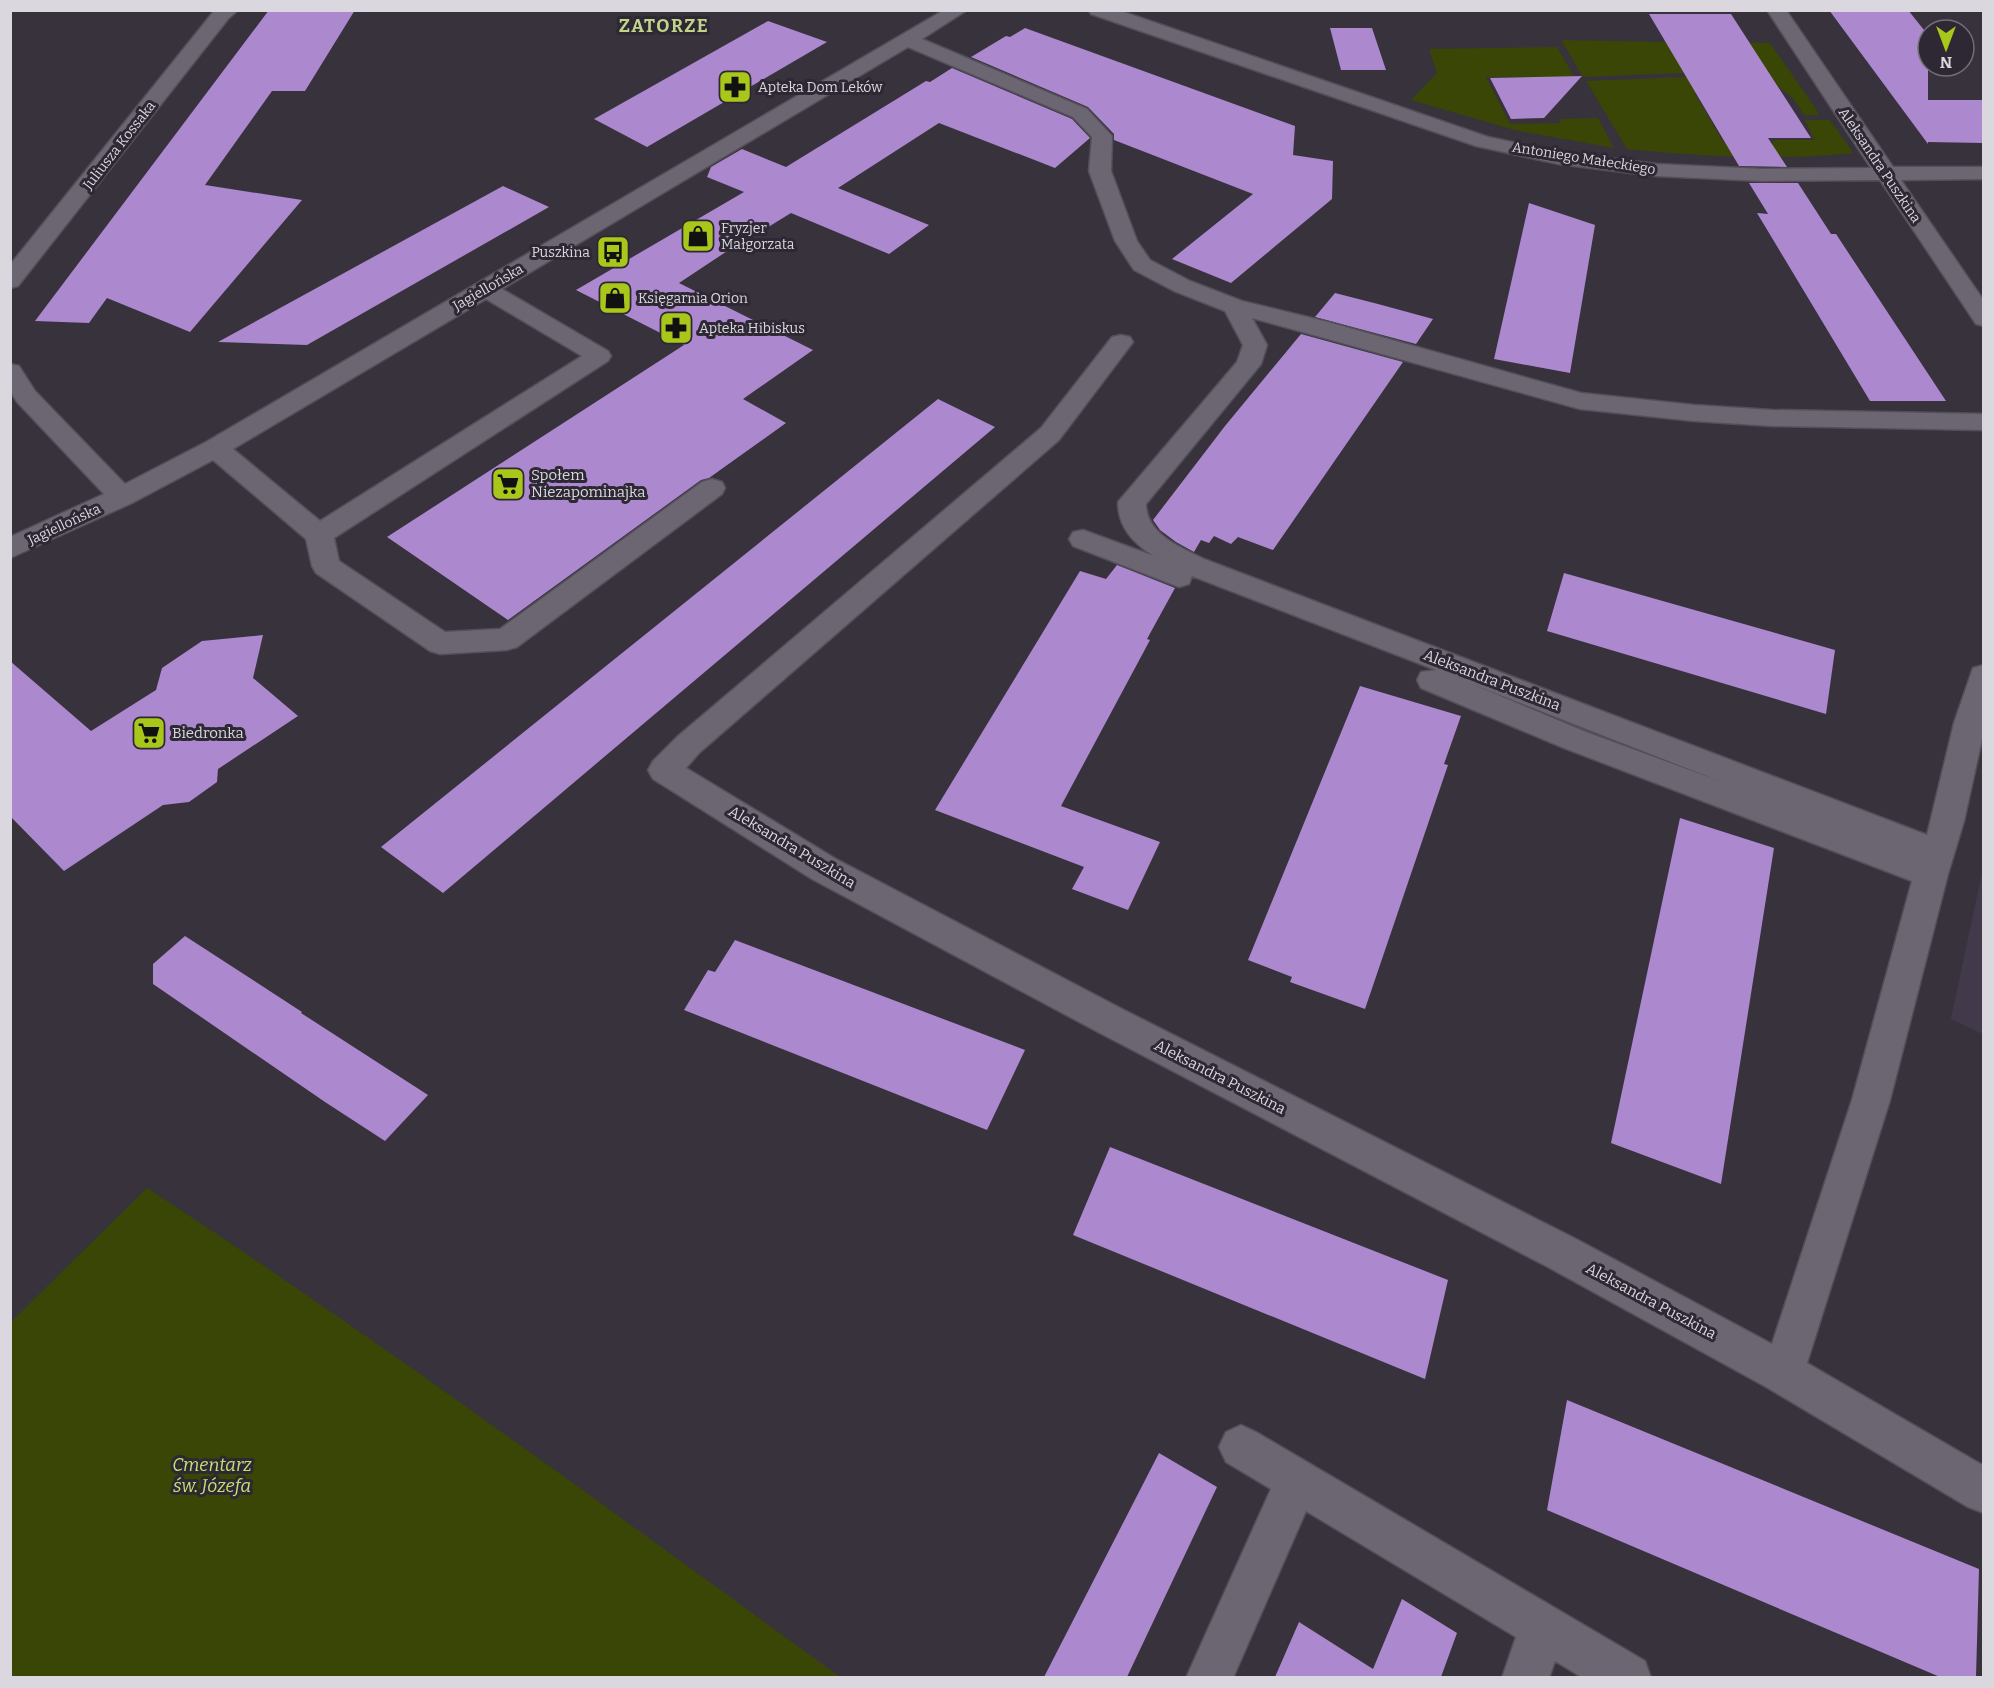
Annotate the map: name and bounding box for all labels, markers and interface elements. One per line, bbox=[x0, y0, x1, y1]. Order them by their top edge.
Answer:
district label: ZATORZE bbox=[619, 15, 709, 37]
north arrow bbox=[1916, 18, 1976, 78]
text: N bbox=[1940, 53, 1952, 72]
pharmacy icon: Apteka Dom Leków bbox=[717, 69, 753, 105]
place label: Apteka Dom Leków bbox=[758, 79, 883, 96]
street label: Juliusza Kossaka bbox=[79, 97, 159, 194]
street label: Aleksandra Puszkina bbox=[1835, 104, 1925, 226]
street label: Antoniego Małeckiego bbox=[1511, 139, 1657, 178]
shop icon: Fryzjer Małgorzata bbox=[680, 218, 716, 254]
place label: Fryzjer Małgorzata bbox=[721, 220, 795, 253]
bus stop icon: Puszkina bbox=[595, 234, 631, 270]
place label: Puszkina bbox=[531, 244, 590, 261]
street label: Jagiellońska bbox=[449, 260, 527, 315]
shop icon: Księgarnia Orion bbox=[597, 280, 633, 316]
place label: Księgarnia Orion bbox=[638, 290, 748, 307]
pharmacy icon: Apteka Hibiskus bbox=[658, 310, 694, 346]
place label: Apteka Hibiskus bbox=[699, 320, 805, 337]
supermarket icon: Społem Niezapominajka bbox=[490, 466, 526, 502]
place label: Społem Niezapominajka bbox=[531, 466, 645, 501]
street label: Jagiellońska bbox=[24, 500, 104, 549]
street label: Aleksandra Puszkina bbox=[1421, 646, 1563, 714]
supermarket icon: Biedronka bbox=[131, 715, 167, 751]
place label: Biedronka bbox=[172, 724, 244, 742]
street label: Aleksandra Puszkina bbox=[725, 802, 859, 892]
street label: Aleksandra Puszkina bbox=[1151, 1036, 1289, 1118]
street label: Aleksandra Puszkina bbox=[1583, 1259, 1719, 1343]
park label: Cmentarz św. Józefa bbox=[172, 1454, 252, 1497]

